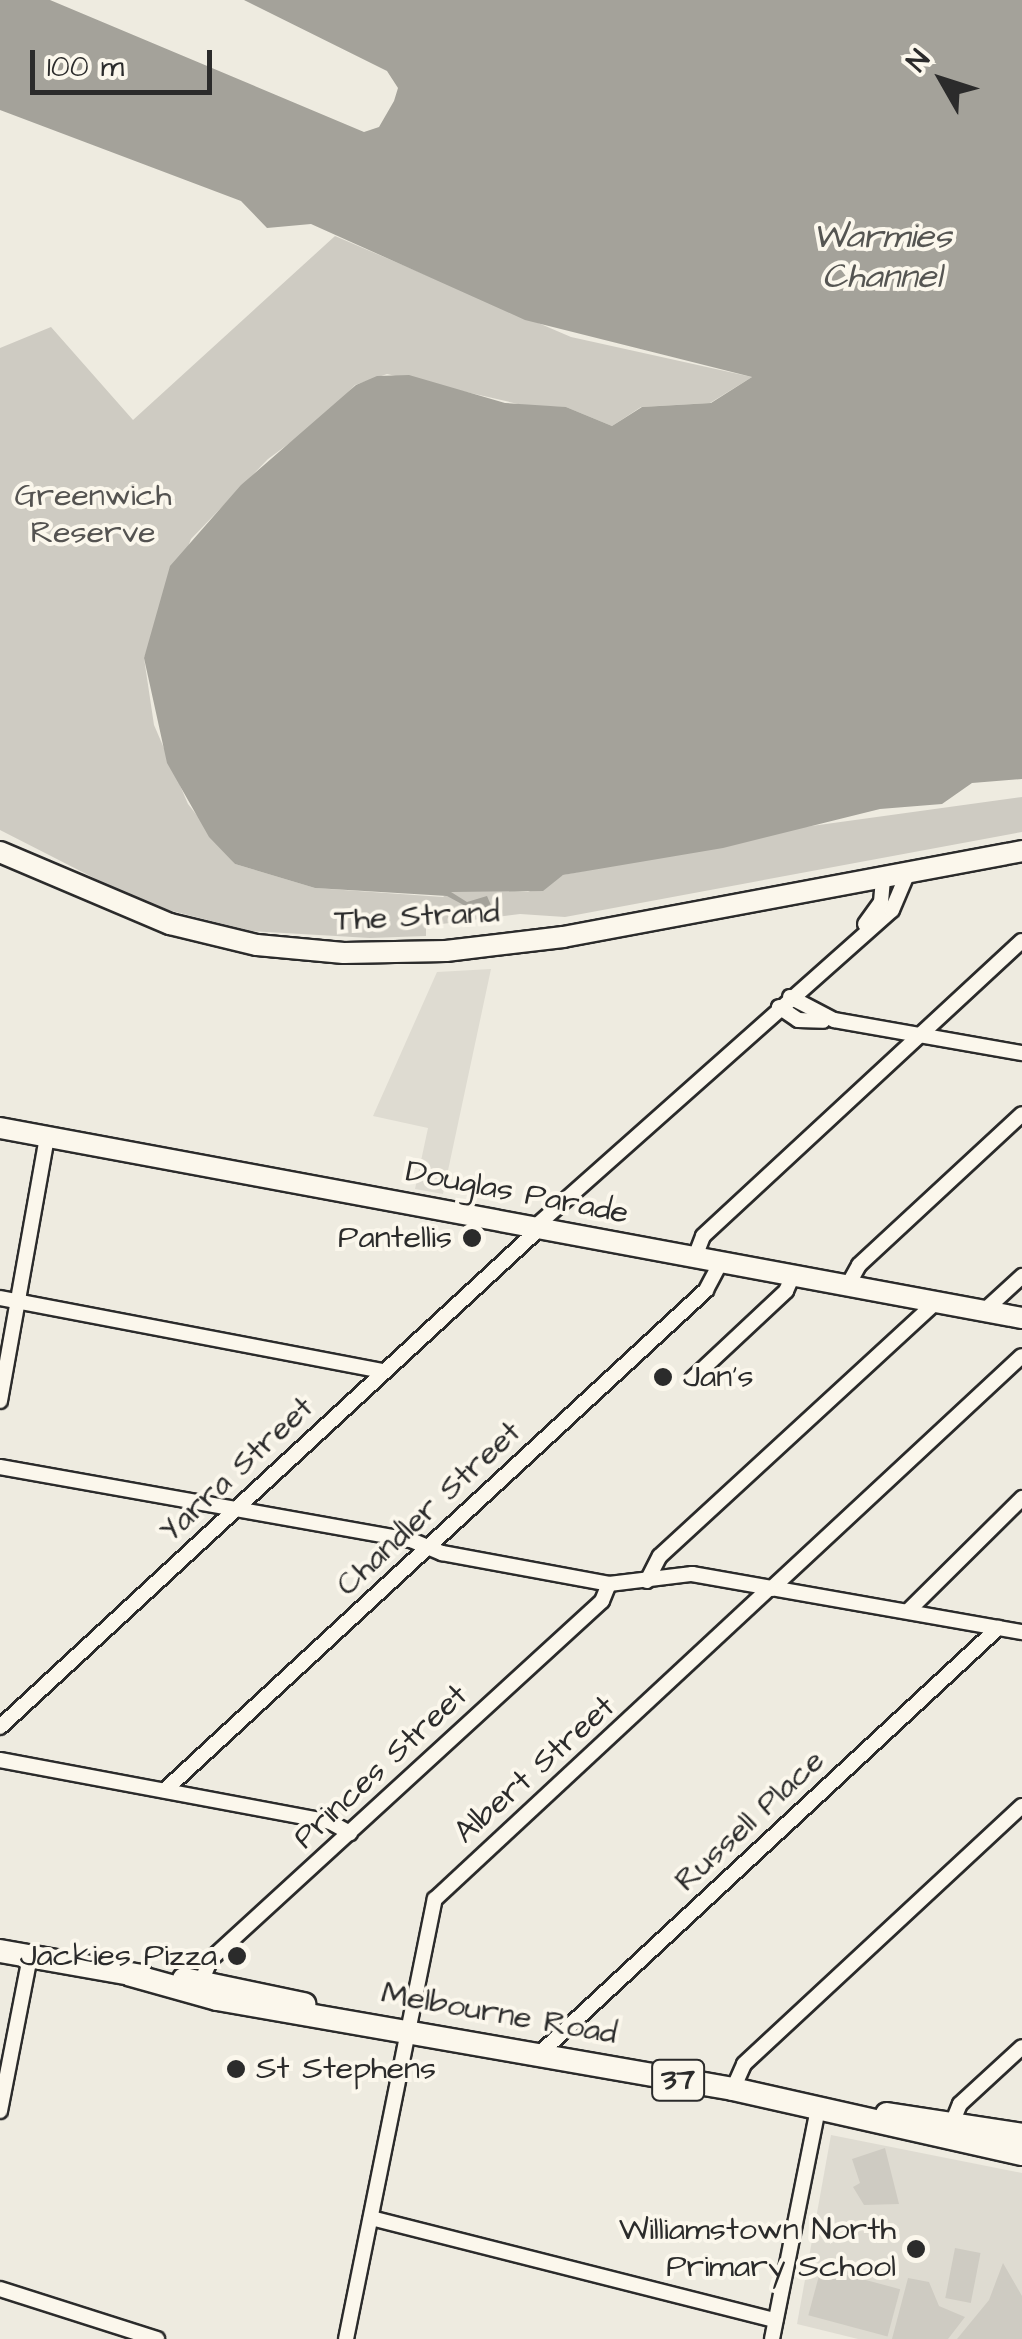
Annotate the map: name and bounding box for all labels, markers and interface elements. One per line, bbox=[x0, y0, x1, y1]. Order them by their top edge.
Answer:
scale bar bbox=[35, 30, 218, 92]
north arrow bbox=[892, 30, 992, 130]
text: N bbox=[898, 42, 939, 80]
text: 100 m bbox=[47, 46, 124, 88]
water label: Warmies Channel bbox=[812, 216, 952, 298]
park label: Greenwich Reserve bbox=[14, 478, 172, 553]
street label: The Strand bbox=[333, 893, 501, 941]
street label: Douglas Parade bbox=[402, 1153, 632, 1233]
place label: Pantellis bbox=[338, 1219, 452, 1257]
marker: Pantellis bbox=[461, 1227, 483, 1249]
place label: Jan's bbox=[683, 1358, 753, 1396]
marker: Jan's bbox=[652, 1366, 674, 1388]
street label: Yarra Street bbox=[152, 1389, 322, 1551]
street label: Chandler Street bbox=[329, 1414, 529, 1604]
street label: Princes Street bbox=[286, 1677, 476, 1857]
street label: Albert Street bbox=[447, 1688, 623, 1852]
street label: Russell Place bbox=[667, 1742, 833, 1900]
place label: Jackies Pizza bbox=[20, 1937, 217, 1975]
marker: Jackies Pizza bbox=[226, 1945, 248, 1967]
street label: Melbourne Road bbox=[378, 1974, 620, 2054]
place label: St Stephens bbox=[256, 2050, 436, 2088]
road number: 37 bbox=[650, 2055, 706, 2105]
marker: St Stephens bbox=[225, 2058, 247, 2080]
place label: Williamstown North Primary School bbox=[619, 2212, 896, 2287]
marker: Williamstown North Primary School bbox=[905, 2238, 927, 2260]

